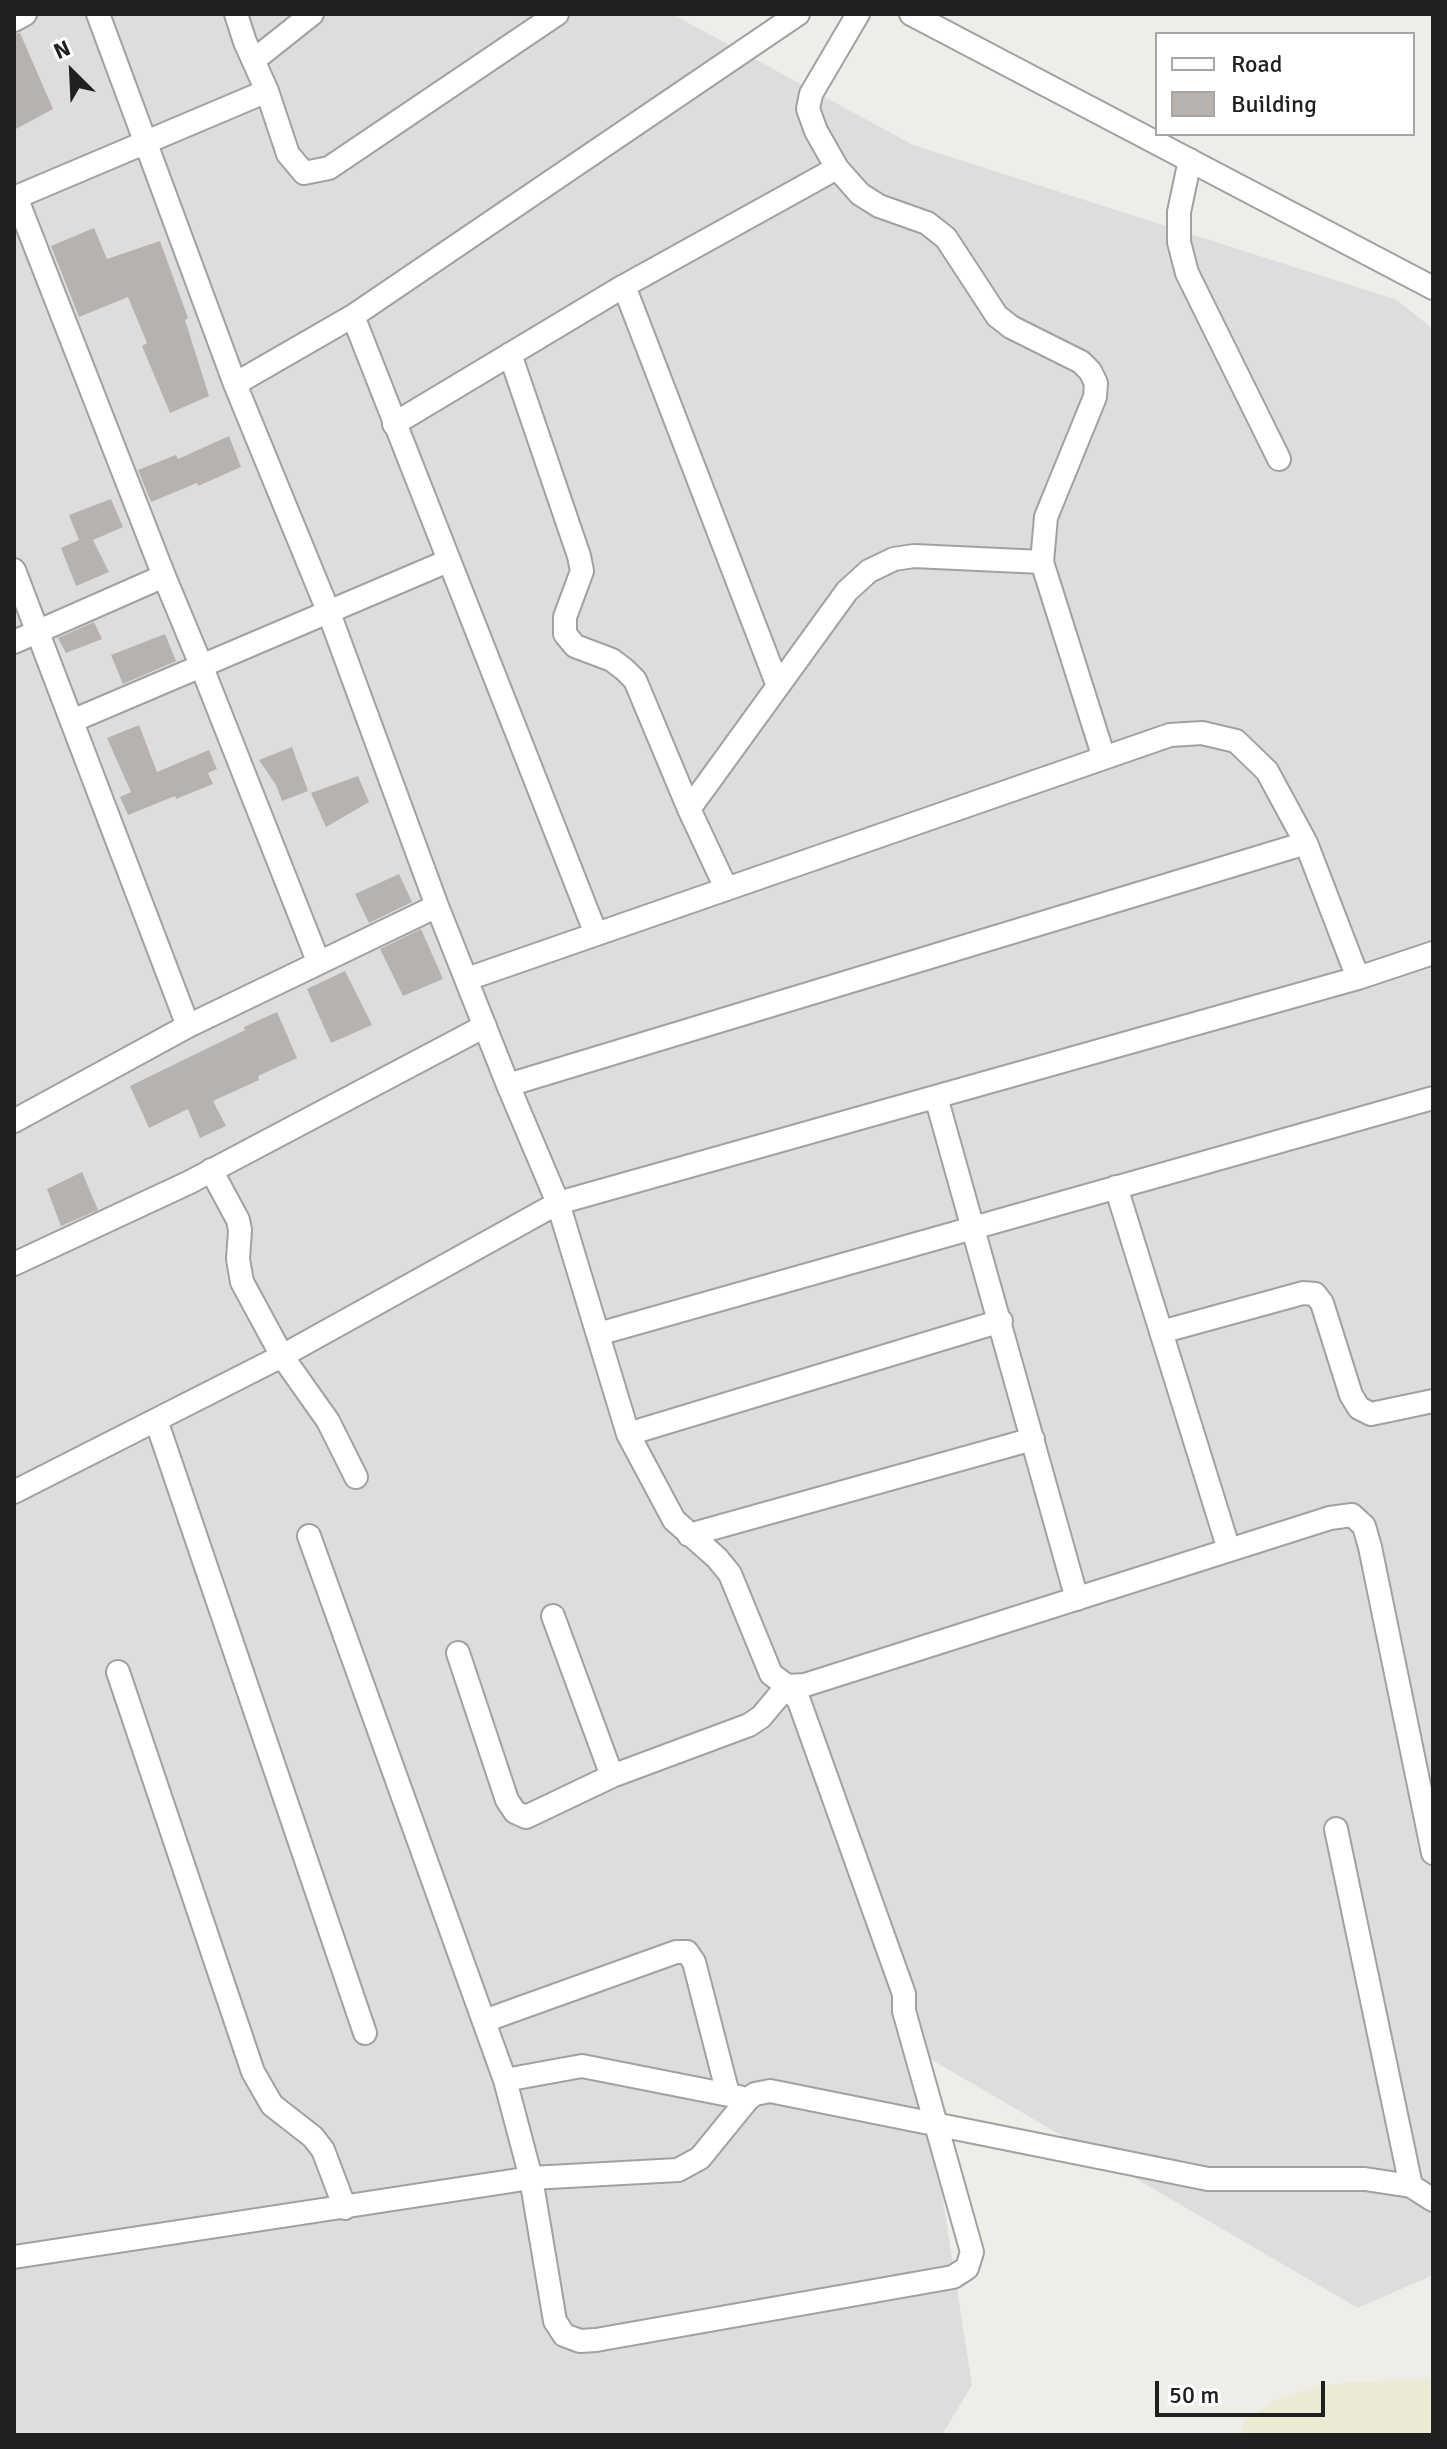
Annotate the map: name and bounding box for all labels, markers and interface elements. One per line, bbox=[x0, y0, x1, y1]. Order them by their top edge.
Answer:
north arrow bbox=[32, 32, 112, 112]
legend bbox=[1155, 32, 1415, 136]
text: N bbox=[50, 34, 75, 65]
text: Road bbox=[1231, 49, 1282, 79]
text: Building bbox=[1231, 89, 1317, 119]
scale bar bbox=[1159, 2365, 1329, 2415]
text: 50 m bbox=[1169, 2380, 1219, 2410]

